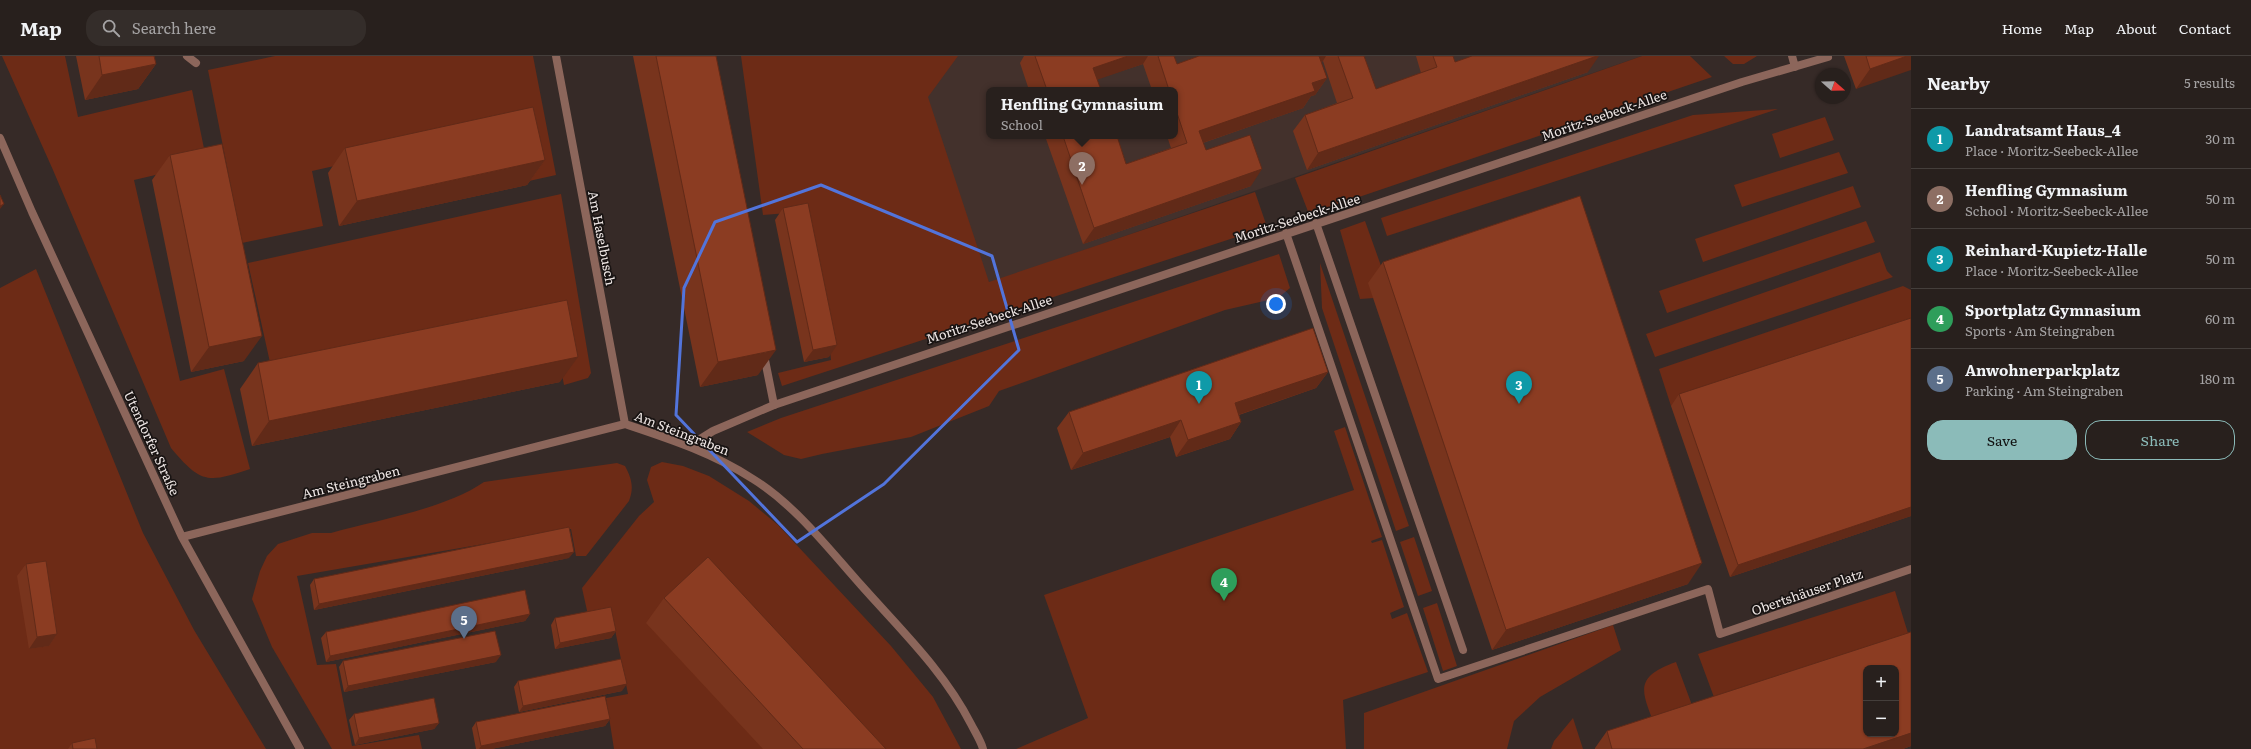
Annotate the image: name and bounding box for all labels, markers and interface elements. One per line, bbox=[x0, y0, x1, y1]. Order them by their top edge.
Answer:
search box bbox=[86, 10, 366, 46]
text: Map bbox=[20, 14, 62, 42]
text: Search here bbox=[132, 16, 216, 39]
icon: search bbox=[100, 17, 122, 39]
text: Home bbox=[2002, 18, 2042, 38]
text: Map bbox=[2064, 18, 2094, 38]
text: About bbox=[2116, 18, 2157, 38]
text: Contact bbox=[2179, 18, 2231, 38]
north arrow bbox=[1815, 68, 1851, 104]
text: Nearby bbox=[1927, 70, 1990, 95]
text: 5 results bbox=[2184, 73, 2235, 92]
street label: Moritz-Seebeck-Allee bbox=[1539, 84, 1669, 145]
popup bbox=[986, 87, 1178, 139]
text: Henfling Gymnasium bbox=[1001, 92, 1163, 115]
text: School bbox=[1001, 115, 1043, 134]
text: Landratsamt Haus_4 bbox=[1965, 118, 2121, 141]
text: 1 bbox=[1937, 129, 1943, 148]
text: 30 m bbox=[2205, 129, 2235, 148]
text: Place · Moritz-Seebeck-Allee bbox=[1965, 141, 2138, 160]
pin: 2 bbox=[1069, 152, 1095, 185]
text: Henfling Gymnasium bbox=[1965, 178, 2128, 201]
street label: Moritz-Seebeck-Allee bbox=[1231, 188, 1363, 247]
street label: Am Haselbusch bbox=[584, 189, 621, 287]
text: 2 bbox=[1937, 189, 1943, 208]
text: 50 m bbox=[2206, 189, 2235, 208]
text: School · Moritz-Seebeck-Allee bbox=[1965, 201, 2148, 220]
text: Reinhard-Kupietz-Halle bbox=[1965, 238, 2147, 261]
text: 3 bbox=[1936, 249, 1944, 268]
text: 50 m bbox=[2206, 249, 2235, 268]
text: Place · Moritz-Seebeck-Allee bbox=[1965, 261, 2138, 280]
street label: Moritz-Seebeck-Allee bbox=[923, 289, 1055, 348]
your location bbox=[1266, 294, 1286, 314]
text: Sportplatz Gymnasium bbox=[1965, 298, 2141, 321]
text: 4 bbox=[1936, 309, 1944, 328]
text: 60 m bbox=[2205, 309, 2235, 328]
text: Sports · Am Steingraben bbox=[1965, 321, 2115, 340]
text: Anwohnerparkplatz bbox=[1965, 358, 2120, 381]
text: 5 bbox=[1936, 369, 1944, 388]
text: 180 m bbox=[2200, 369, 2235, 388]
pin: 1 bbox=[1186, 371, 1212, 404]
pin: 3 bbox=[1506, 371, 1532, 404]
text: Parking · Am Steingraben bbox=[1965, 381, 2123, 400]
street label: Utendorfer Straße bbox=[120, 387, 185, 498]
street label: Am Steingraben bbox=[632, 406, 733, 459]
button: Save bbox=[1927, 420, 2077, 460]
button: Share bbox=[2085, 420, 2235, 460]
street label: Am Steingraben bbox=[300, 460, 402, 503]
street label: Obertshäuser Platz bbox=[1749, 564, 1865, 619]
pin: 4 bbox=[1211, 568, 1237, 601]
pin: 5 bbox=[451, 606, 477, 639]
map controls bbox=[1863, 665, 1899, 737]
button: + bbox=[1863, 665, 1899, 701]
button: − bbox=[1863, 701, 1899, 737]

